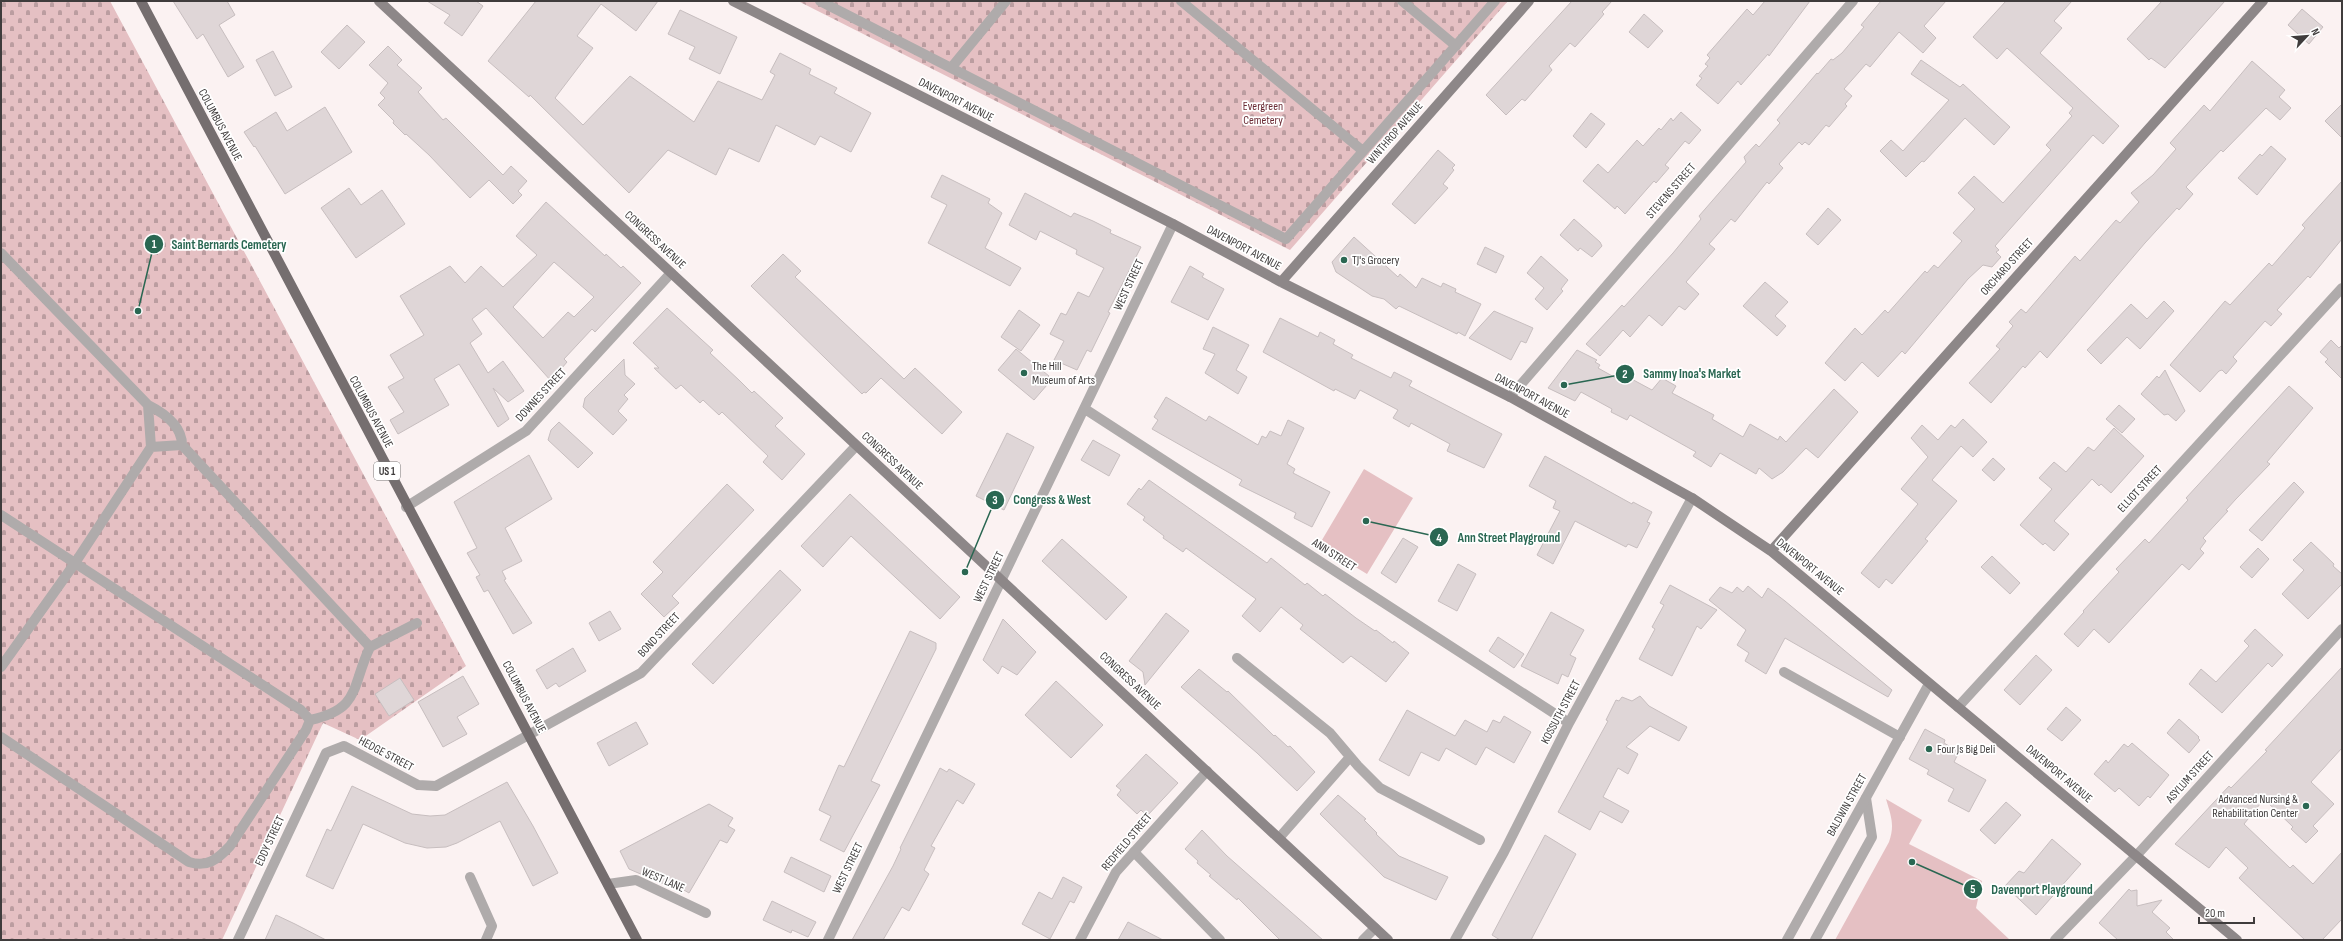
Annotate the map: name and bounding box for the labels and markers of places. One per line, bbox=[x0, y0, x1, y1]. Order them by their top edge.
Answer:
callout: Saint Bernards Cemetery bbox=[144, 232, 295, 257]
place label: TJ's Grocery bbox=[1352, 253, 1400, 268]
marker: TJ's Grocery bbox=[1339, 255, 1349, 265]
place label: The Hill Museum of Arts bbox=[1032, 359, 1095, 388]
callout: Sammy Inoa's Market bbox=[1615, 361, 1749, 386]
marker: The Hill Museum of Arts bbox=[1019, 368, 1029, 378]
callout: Congress & West bbox=[985, 487, 1099, 512]
callout: Ann Street Playground bbox=[1429, 525, 1568, 550]
place label: Four Js Big Deli bbox=[1937, 742, 1995, 757]
marker: Four Js Big Deli bbox=[1924, 744, 1934, 754]
place label: Advanced Nursing & Rehabilitation Center bbox=[2212, 792, 2299, 821]
marker: Advanced Nursing & Rehabilitation Center bbox=[2301, 801, 2311, 811]
callout: Davenport Playground bbox=[1963, 877, 2101, 902]

